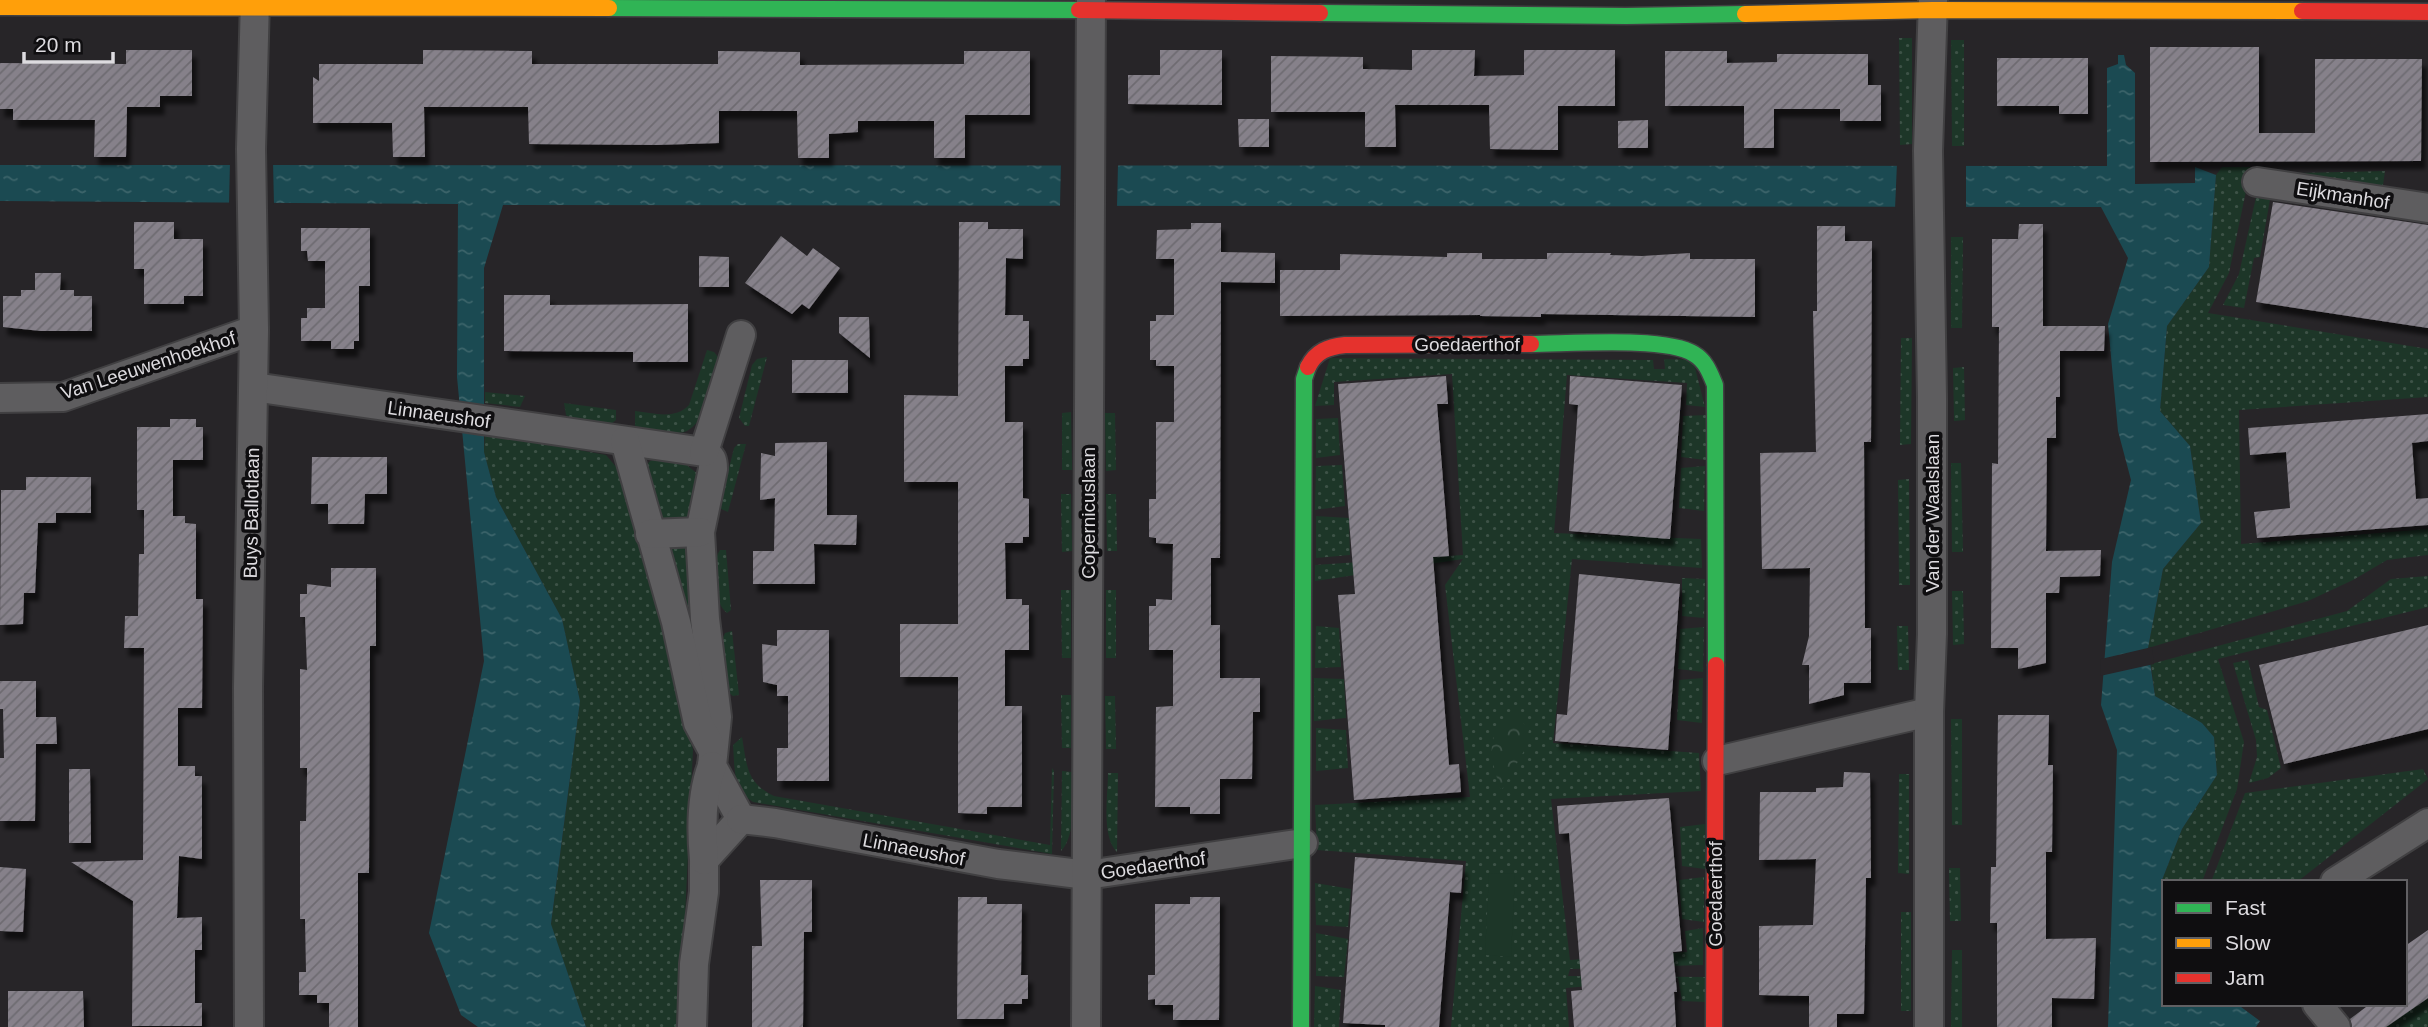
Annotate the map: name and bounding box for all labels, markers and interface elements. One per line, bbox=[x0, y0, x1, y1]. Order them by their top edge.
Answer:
scale bar bbox=[24, 21, 114, 65]
text: 20 m bbox=[35, 33, 82, 56]
street label: Eijkmanhof bbox=[2295, 178, 2392, 213]
street label: Van Leeuwenhoekhof bbox=[58, 327, 239, 404]
street label: Goedaerthof bbox=[1414, 334, 1521, 355]
street label: Linnaeushof bbox=[386, 397, 492, 432]
street label: Van der Waalslaan bbox=[1922, 434, 1943, 592]
street label: Buys Ballotlaan bbox=[240, 447, 263, 579]
street label: Copernicuslaan bbox=[1078, 447, 1099, 579]
street label: Linnaeushof bbox=[861, 829, 967, 870]
street label: Goedaerthof bbox=[1705, 840, 1726, 947]
street label: Goedaerthof bbox=[1099, 848, 1208, 883]
legend bbox=[2162, 880, 2407, 1006]
text: Fast bbox=[2225, 896, 2266, 919]
text: Slow bbox=[2225, 931, 2271, 954]
text: Jam bbox=[2225, 966, 2265, 989]

